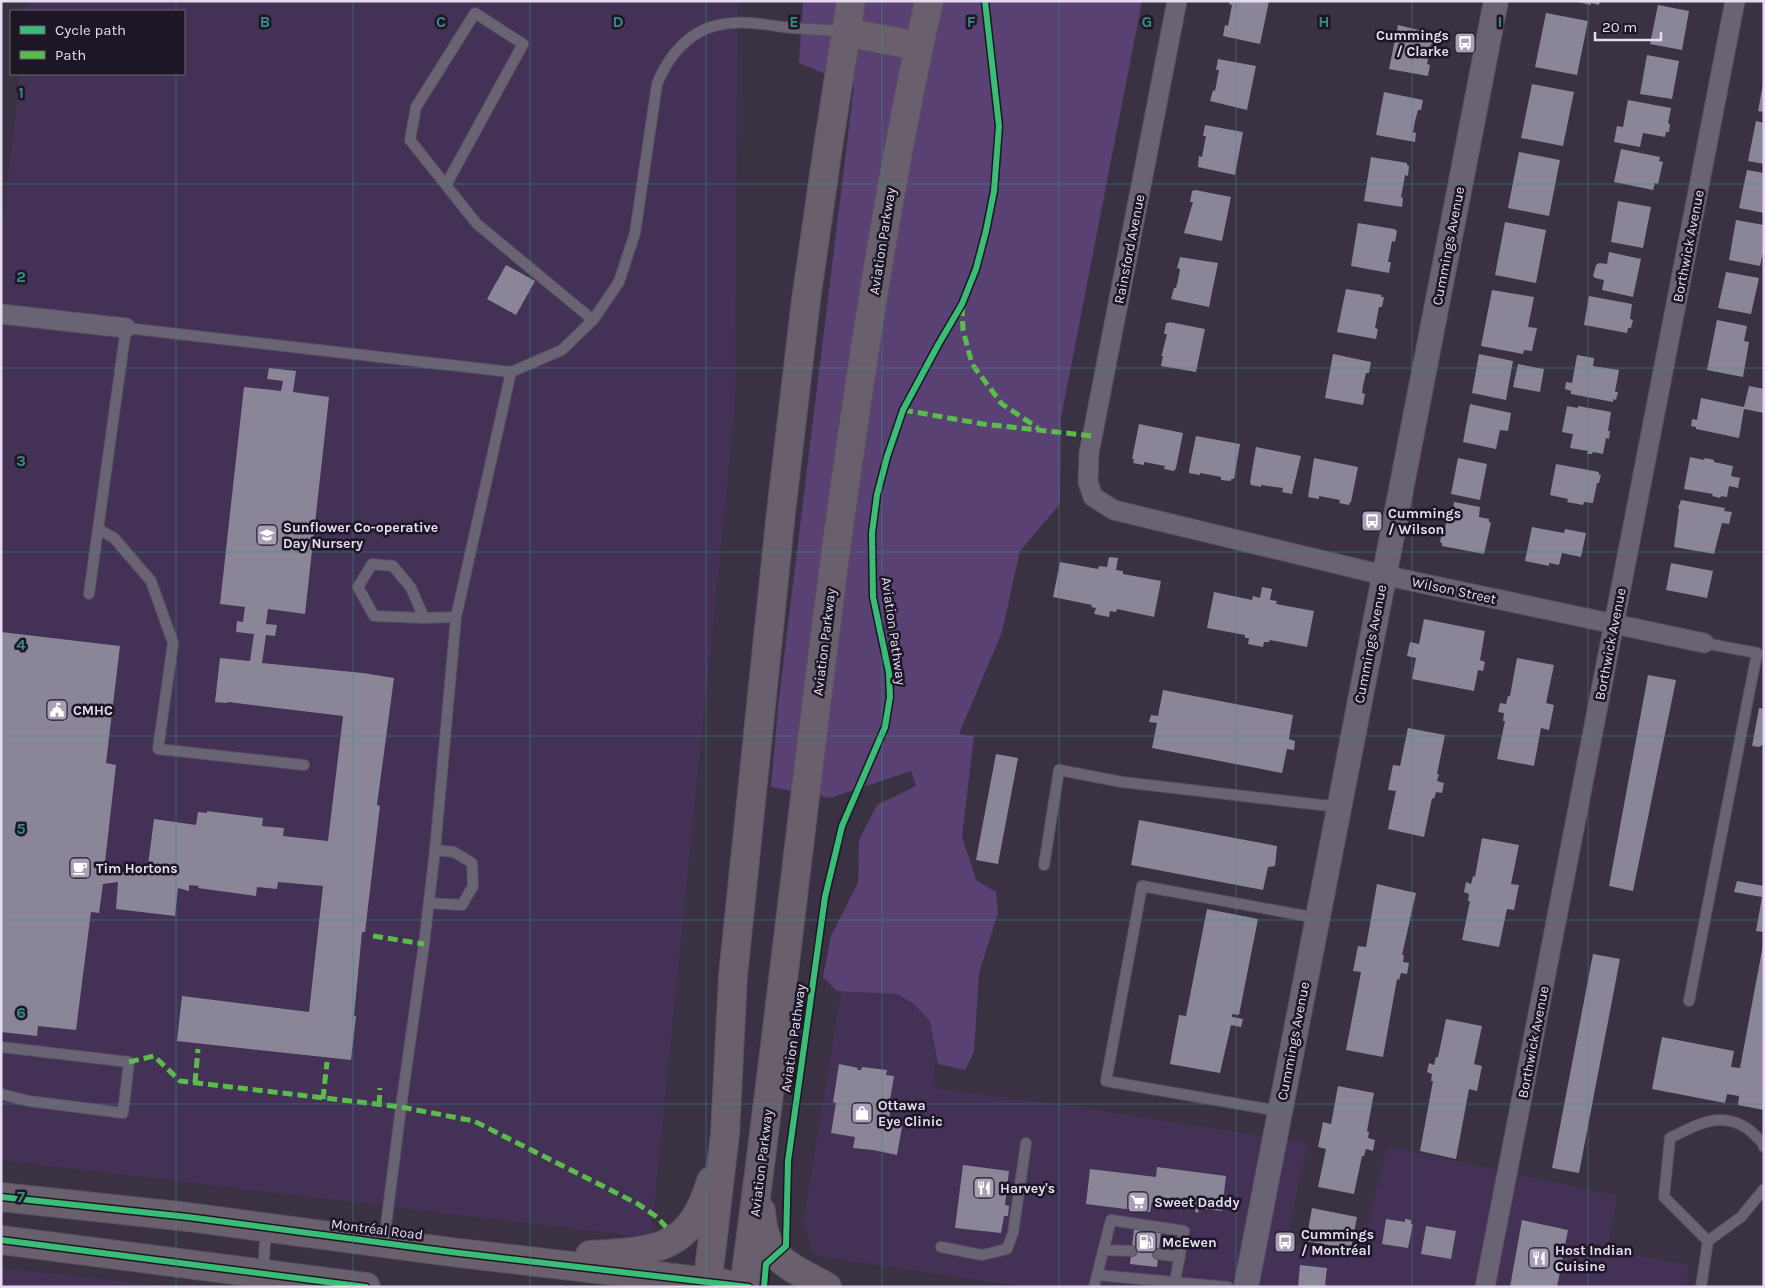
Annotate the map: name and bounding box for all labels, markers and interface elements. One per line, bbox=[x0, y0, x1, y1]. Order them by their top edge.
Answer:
legend bbox=[10, 10, 185, 75]
scale bar bbox=[1595, 10, 1661, 42]
text: B bbox=[260, 12, 270, 31]
text: C bbox=[436, 12, 446, 31]
text: D bbox=[613, 12, 624, 31]
text: E bbox=[789, 12, 799, 31]
text: F bbox=[967, 12, 976, 31]
text: G bbox=[1142, 12, 1152, 31]
text: H bbox=[1318, 12, 1330, 31]
text: I bbox=[1498, 12, 1502, 31]
text: 20 m bbox=[1602, 18, 1637, 36]
text: Cycle path bbox=[55, 21, 126, 39]
place label: Cummings / Clarke bbox=[1376, 27, 1449, 60]
bus stop icon: Cummings / Clarke bbox=[1453, 31, 1477, 55]
text: Path bbox=[55, 46, 86, 64]
text: 1 bbox=[18, 83, 24, 102]
street label: Cummings Avenue bbox=[1429, 185, 1468, 307]
street label: Aviation Parkway bbox=[866, 186, 899, 296]
street label: Borthwick Avenue bbox=[1669, 189, 1708, 304]
street label: Rainsford Avenue bbox=[1111, 193, 1148, 305]
text: 2 bbox=[16, 267, 26, 286]
text: 3 bbox=[16, 451, 26, 470]
place label: Cummings / Wilson bbox=[1388, 505, 1461, 538]
bus stop icon: Cummings / Wilson bbox=[1360, 509, 1384, 533]
place label: Sunflower Co-operative Day Nursery bbox=[283, 519, 438, 552]
school or university icon: Sunflower Co-operative Day Nursery bbox=[255, 523, 279, 547]
street label: Wilson Street bbox=[1410, 573, 1498, 608]
street label: Aviation Pathway bbox=[877, 576, 910, 687]
street label: Cummings Avenue bbox=[1351, 583, 1390, 705]
street label: Aviation Parkway bbox=[809, 587, 840, 697]
street label: Borthwick Avenue bbox=[1591, 587, 1630, 702]
text: 4 bbox=[16, 635, 26, 654]
public building icon: CMHC bbox=[45, 698, 69, 722]
place label: CMHC bbox=[73, 702, 113, 719]
text: 5 bbox=[16, 819, 26, 838]
cafe icon: Tim Hortons bbox=[68, 856, 92, 880]
place label: Tim Hortons bbox=[96, 860, 178, 877]
street label: Cummings Avenue bbox=[1274, 980, 1313, 1102]
street label: Aviation Pathway bbox=[777, 982, 810, 1093]
street label: Borthwick Avenue bbox=[1514, 985, 1553, 1100]
text: 6 bbox=[16, 1003, 26, 1022]
place label: Ottawa Eye Clinic bbox=[878, 1097, 943, 1130]
shop icon: Ottawa Eye Clinic bbox=[850, 1101, 874, 1125]
street label: Aviation Parkway bbox=[746, 1108, 777, 1218]
restaurant icon: Harvey's bbox=[972, 1176, 996, 1200]
place label: Harvey's bbox=[1000, 1180, 1055, 1197]
text: 7 bbox=[17, 1187, 25, 1206]
supermarket icon: Sweet Daddy bbox=[1126, 1190, 1150, 1214]
place label: Sweet Daddy bbox=[1154, 1194, 1239, 1211]
street label: Montréal Road bbox=[330, 1215, 424, 1244]
place label: Cummings / Montréal bbox=[1301, 1226, 1374, 1259]
fuel station icon: McEwen bbox=[1134, 1230, 1158, 1254]
bus stop icon: Cummings / Montréal bbox=[1273, 1230, 1297, 1254]
place label: McEwen bbox=[1162, 1234, 1217, 1251]
place label: Host Indian Cuisine bbox=[1555, 1242, 1632, 1275]
restaurant icon: Host Indian Cuisine bbox=[1527, 1246, 1551, 1270]

